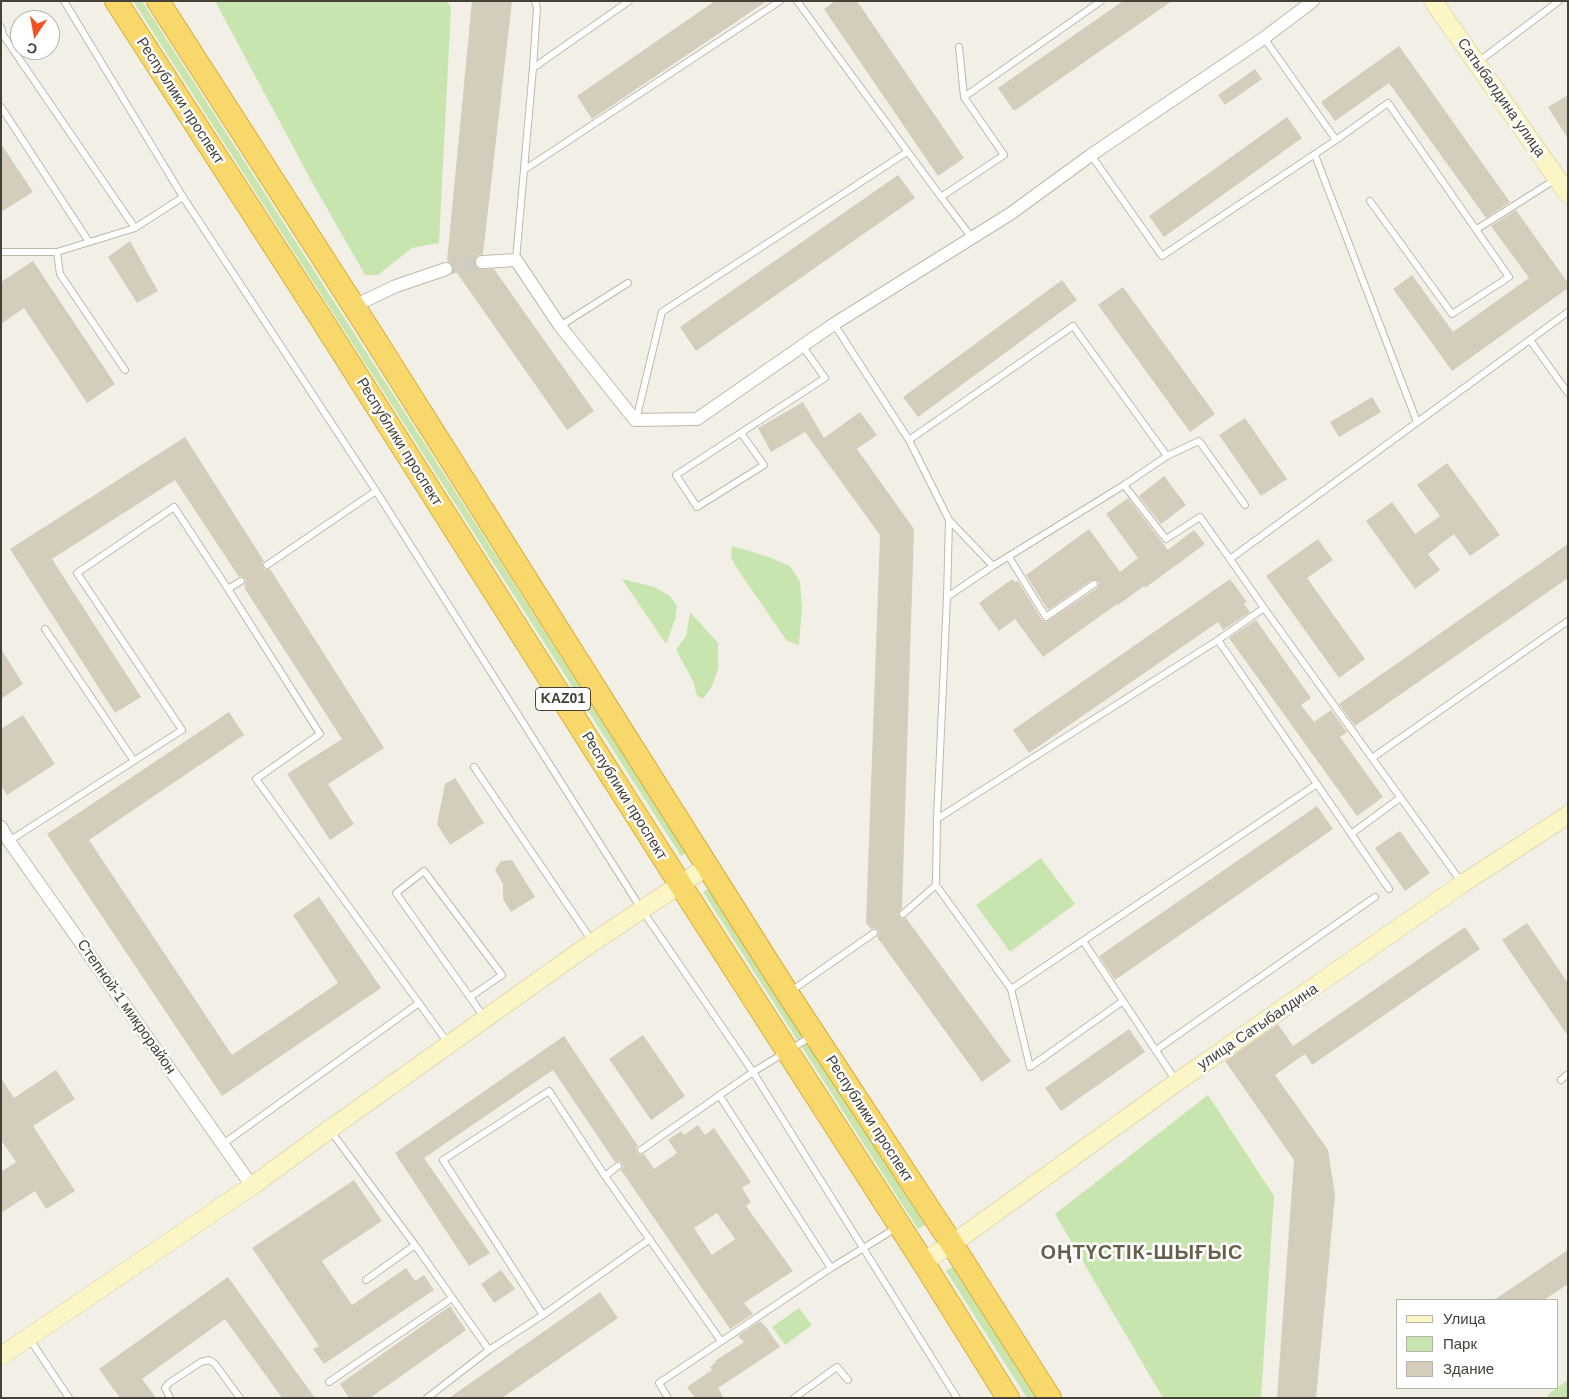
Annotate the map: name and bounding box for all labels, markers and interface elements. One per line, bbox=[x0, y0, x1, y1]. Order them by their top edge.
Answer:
north arrow bbox=[10, 10, 60, 60]
street label: Республики проспект bbox=[132, 34, 228, 168]
street label: Сатыбалдина улица bbox=[1453, 35, 1549, 161]
text: С bbox=[25, 40, 39, 58]
street label: Республики проспект bbox=[352, 375, 446, 509]
road number: KАZ01 bbox=[536, 688, 590, 711]
street label: Республики проспект bbox=[577, 729, 671, 863]
street label: Степной-1 микрорайон bbox=[73, 936, 179, 1078]
street label: улица Сатыбалдина bbox=[1194, 980, 1322, 1074]
street label: Республики проспект bbox=[821, 1052, 917, 1186]
district label: ОҢТҮСТІК-ШЫҒЫС bbox=[1039, 1241, 1245, 1265]
legend bbox=[1396, 1299, 1559, 1389]
text: Улица bbox=[1443, 1310, 1486, 1327]
text: Парк bbox=[1443, 1335, 1477, 1352]
text: Здание bbox=[1443, 1360, 1494, 1377]

